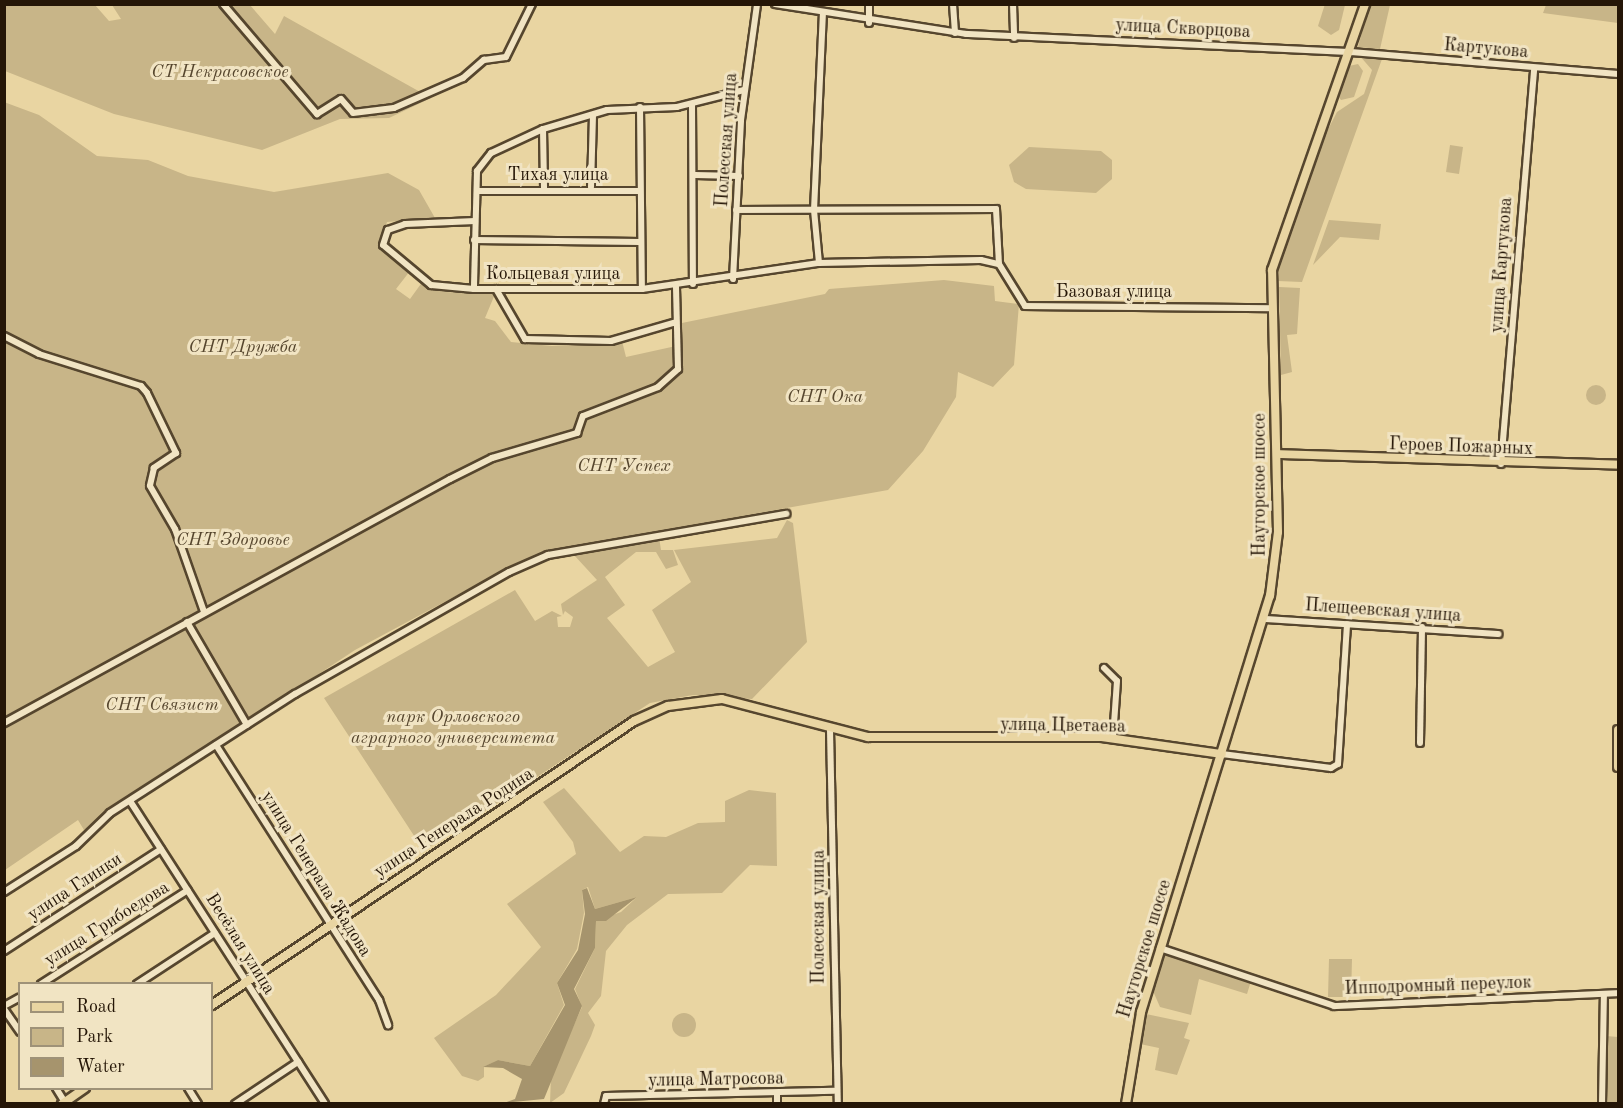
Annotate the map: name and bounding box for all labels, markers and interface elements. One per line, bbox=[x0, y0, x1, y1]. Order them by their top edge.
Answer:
street label: улица Скворцова bbox=[1115, 15, 1251, 43]
street label: Картукова bbox=[1443, 35, 1529, 63]
park label: СТ Некрасовское bbox=[151, 61, 289, 83]
street label: Полесская улица bbox=[712, 72, 742, 208]
street label: Тихая улица bbox=[507, 164, 609, 186]
street label: улица Картукова bbox=[1486, 196, 1518, 334]
street label: Кольцевая улица bbox=[486, 263, 620, 285]
street label: Базовая улица bbox=[1056, 281, 1172, 303]
park label: СНТ Дружба bbox=[189, 336, 297, 358]
park label: СНТ Ока bbox=[787, 386, 863, 408]
street label: Наугорское шоссе bbox=[1249, 413, 1271, 557]
street label: Героев Пожарных bbox=[1389, 434, 1533, 460]
park label: СНТ Успех bbox=[577, 455, 671, 477]
park label: СНТ Здоровье bbox=[176, 529, 290, 551]
street label: Плещеевская улица bbox=[1304, 595, 1462, 627]
park label: СНТ Связист bbox=[105, 694, 219, 716]
park label: парк Орловского аграрного университета bbox=[351, 707, 555, 750]
street label: улица Цветаева bbox=[1000, 714, 1126, 738]
street label: улица Генерала Родина bbox=[370, 763, 538, 883]
street label: улица Генерала Жадова bbox=[256, 787, 376, 961]
street label: улица Глинки bbox=[24, 848, 126, 926]
street label: Полесская улица bbox=[808, 850, 830, 984]
street label: улица Грибоедова bbox=[41, 877, 173, 971]
street label: Наугорское шоссе bbox=[1114, 877, 1176, 1021]
street label: Весёлая улица bbox=[200, 889, 280, 999]
street label: Ипподромный переулок bbox=[1344, 972, 1532, 1000]
legend bbox=[18, 982, 213, 1090]
text: Road bbox=[76, 998, 116, 1016]
text: Park bbox=[76, 1028, 113, 1046]
text: Water bbox=[76, 1058, 125, 1076]
street label: улица Матросова bbox=[648, 1068, 784, 1092]

